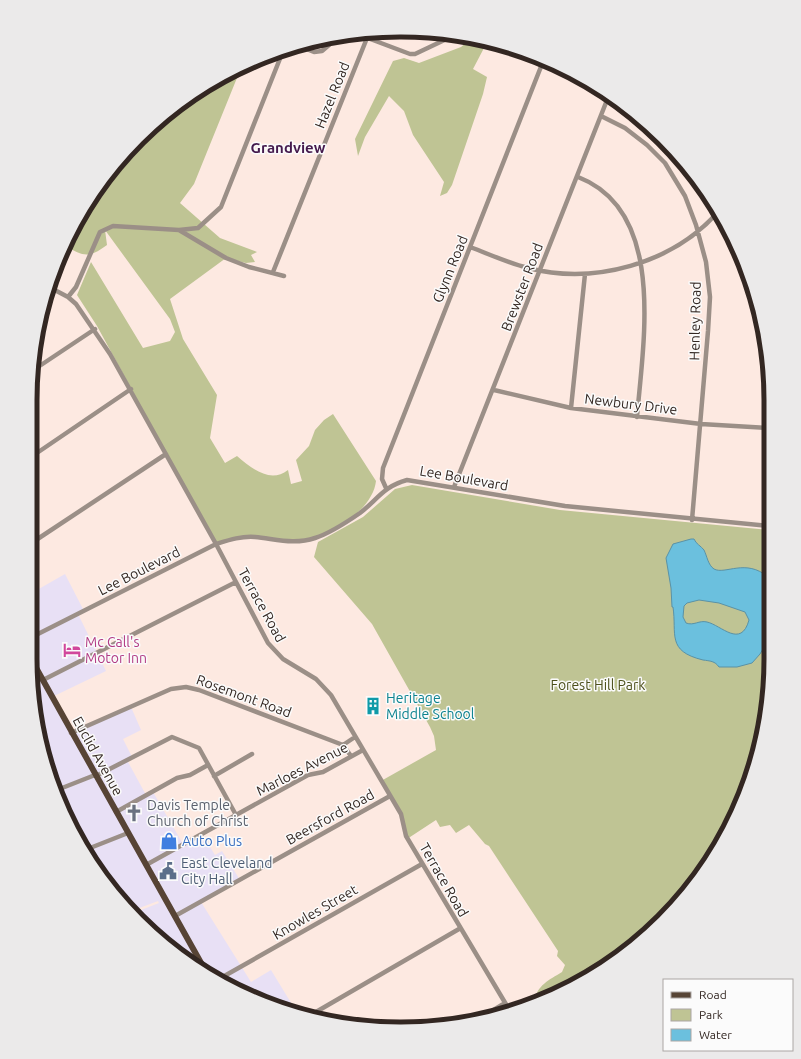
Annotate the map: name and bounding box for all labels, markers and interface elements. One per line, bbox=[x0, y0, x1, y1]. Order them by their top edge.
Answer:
street label: Hazel Road bbox=[311, 59, 353, 131]
district label: Grandview bbox=[251, 139, 326, 156]
street label: Glynn Road bbox=[429, 233, 471, 305]
street label: Brewster Road bbox=[498, 241, 546, 333]
street label: Henley Road bbox=[686, 281, 704, 361]
street label: Newbury Drive bbox=[584, 390, 678, 418]
street label: Lee Boulevard bbox=[418, 462, 510, 494]
street label: Lee Boulevard bbox=[95, 543, 183, 599]
street label: Terrace Road bbox=[235, 565, 289, 645]
place label: Mc Call's Motor Inn bbox=[85, 634, 147, 666]
hotel icon: Mc Call's Motor Inn bbox=[62, 640, 82, 660]
street label: Rosemont Road bbox=[194, 671, 294, 721]
park label: Forest Hill Park bbox=[551, 677, 645, 693]
place label: Heritage Middle School bbox=[386, 690, 475, 722]
building icon: Heritage Middle School bbox=[363, 696, 383, 716]
street label: Euclid Avenue bbox=[70, 714, 126, 798]
street label: Marloes Avenue bbox=[254, 739, 350, 799]
street label: Beersford Road bbox=[283, 786, 377, 848]
place label: Davis Temple Church of Christ bbox=[147, 797, 249, 829]
church icon: Davis Temple Church of Christ bbox=[124, 803, 144, 823]
shop icon: Auto Plus bbox=[159, 831, 179, 851]
place label: Auto Plus bbox=[182, 833, 242, 849]
street label: Terrace Road bbox=[416, 840, 472, 920]
place label: East Cleveland City Hall bbox=[181, 855, 272, 887]
public building icon: East Cleveland City Hall bbox=[158, 861, 178, 881]
street label: Knowles Street bbox=[270, 881, 361, 943]
legend bbox=[663, 979, 793, 1051]
text: Road bbox=[699, 988, 727, 1001]
text: Park bbox=[699, 1008, 723, 1021]
text: Water bbox=[699, 1028, 732, 1041]

